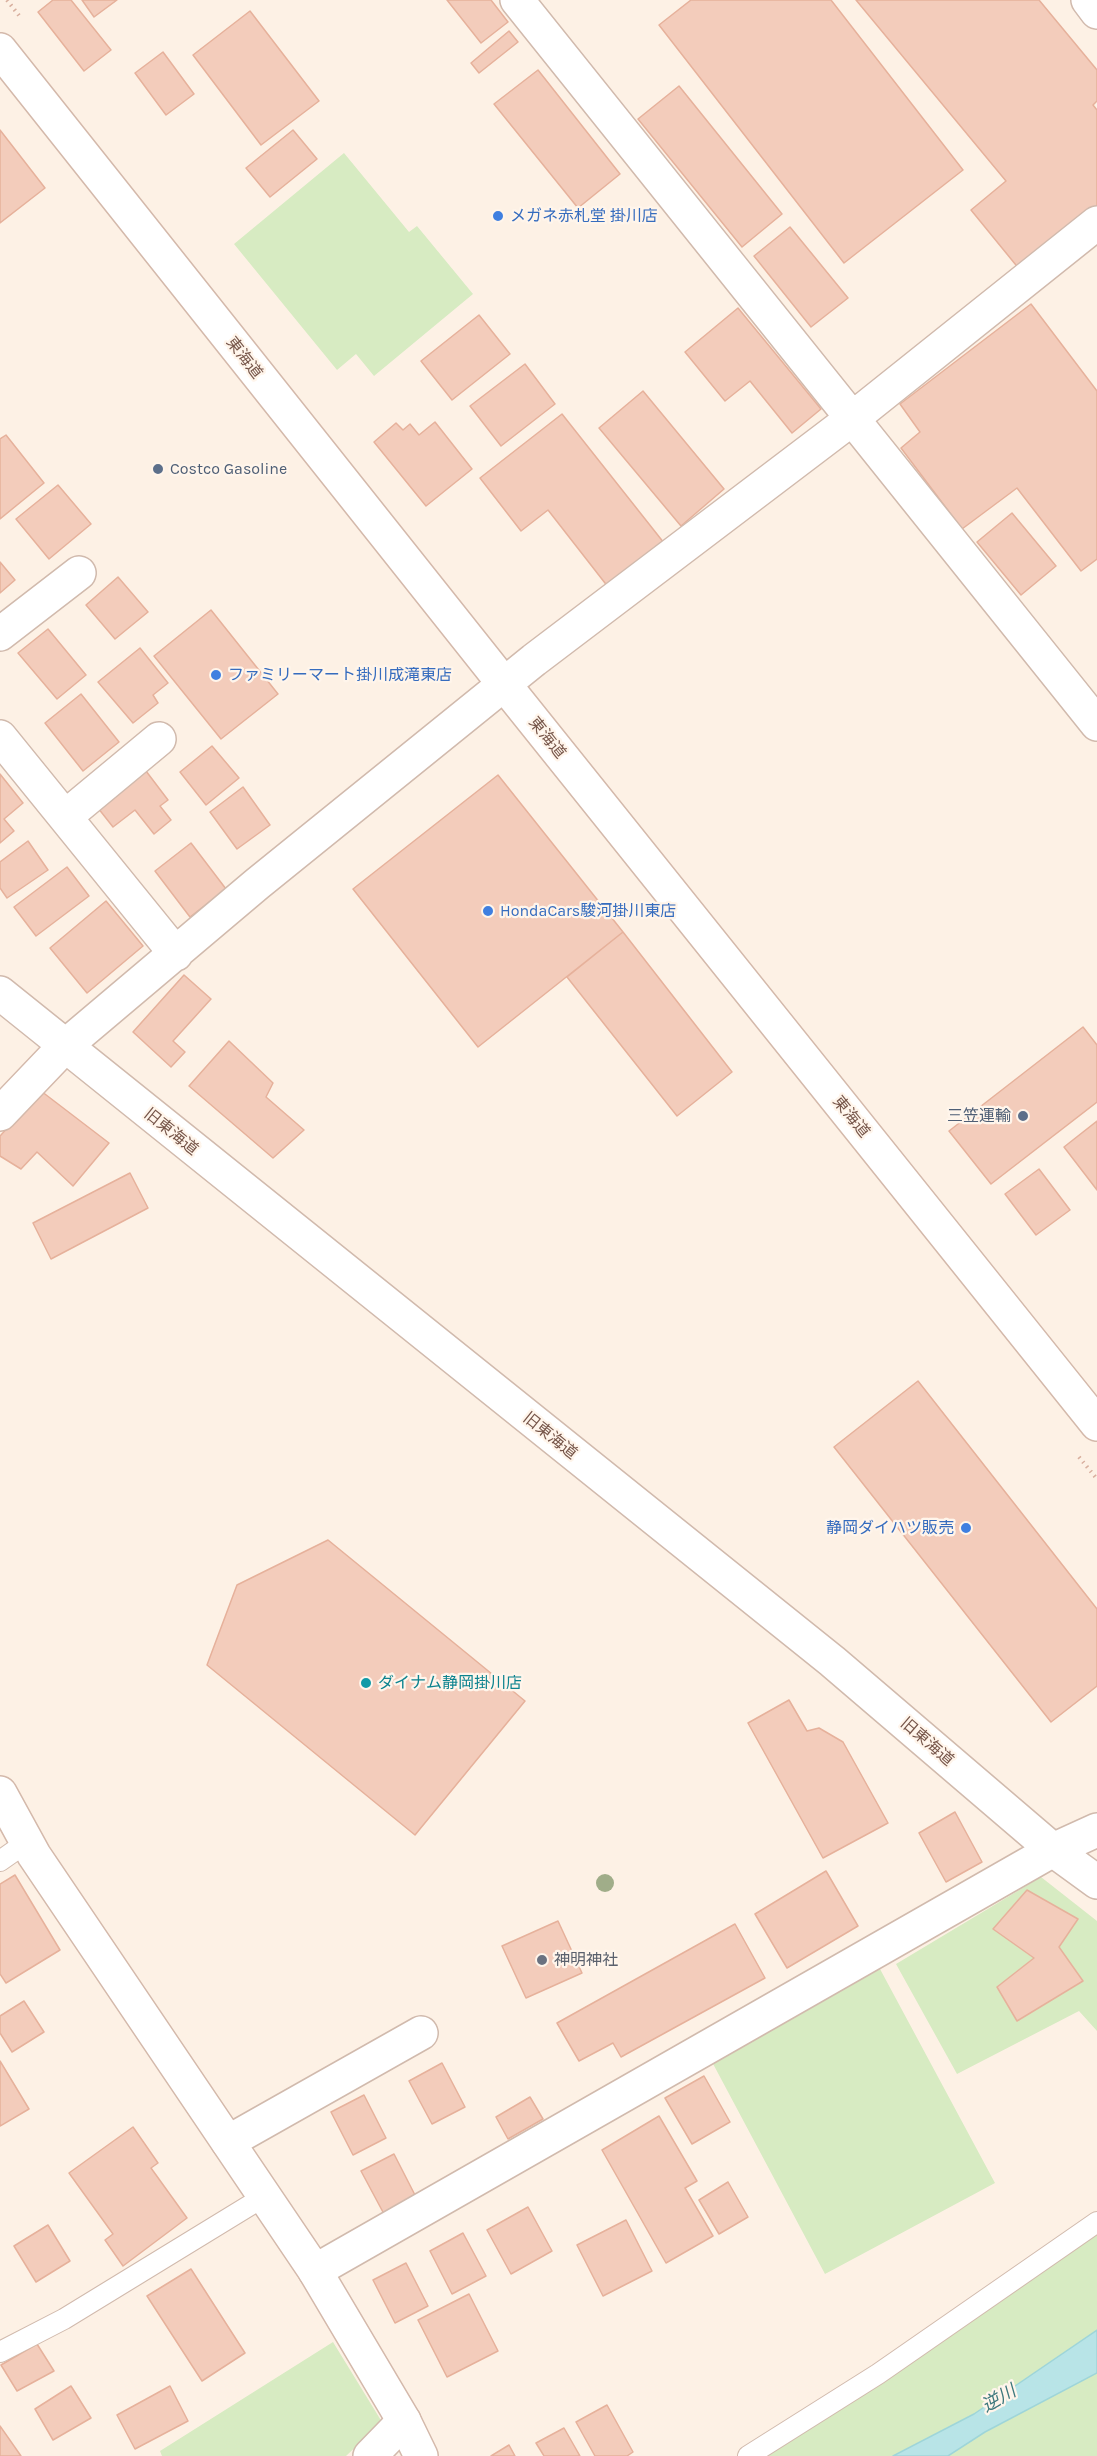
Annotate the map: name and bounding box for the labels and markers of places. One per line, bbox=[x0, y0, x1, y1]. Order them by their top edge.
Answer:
place label: メガネ赤札堂 掛川店 bbox=[510, 206, 658, 226]
marker: メガネ赤札堂 掛川店 bbox=[491, 209, 505, 223]
place label: Costco Gasoline bbox=[170, 459, 287, 479]
marker: Costco Gasoline bbox=[151, 462, 165, 476]
place label: ファミリーマート掛川成滝東店 bbox=[228, 665, 452, 685]
marker: ファミリーマート掛川成滝東店 bbox=[209, 668, 223, 682]
place label: HondaCars駿河掛川東店 bbox=[500, 901, 676, 921]
marker: HondaCars駿河掛川東店 bbox=[481, 904, 495, 918]
place label: 三笠運輸 bbox=[947, 1106, 1011, 1126]
marker: 三笠運輸 bbox=[1016, 1109, 1030, 1123]
place label: 静岡ダイハツ販売 bbox=[826, 1518, 954, 1538]
marker: 静岡ダイハツ販売 bbox=[959, 1521, 973, 1535]
place label: ダイナム静岡掛川店 bbox=[378, 1673, 522, 1693]
marker: ダイナム静岡掛川店 bbox=[359, 1676, 373, 1690]
place label: 神明神社 bbox=[554, 1950, 618, 1970]
marker: 神明神社 bbox=[535, 1953, 549, 1967]

